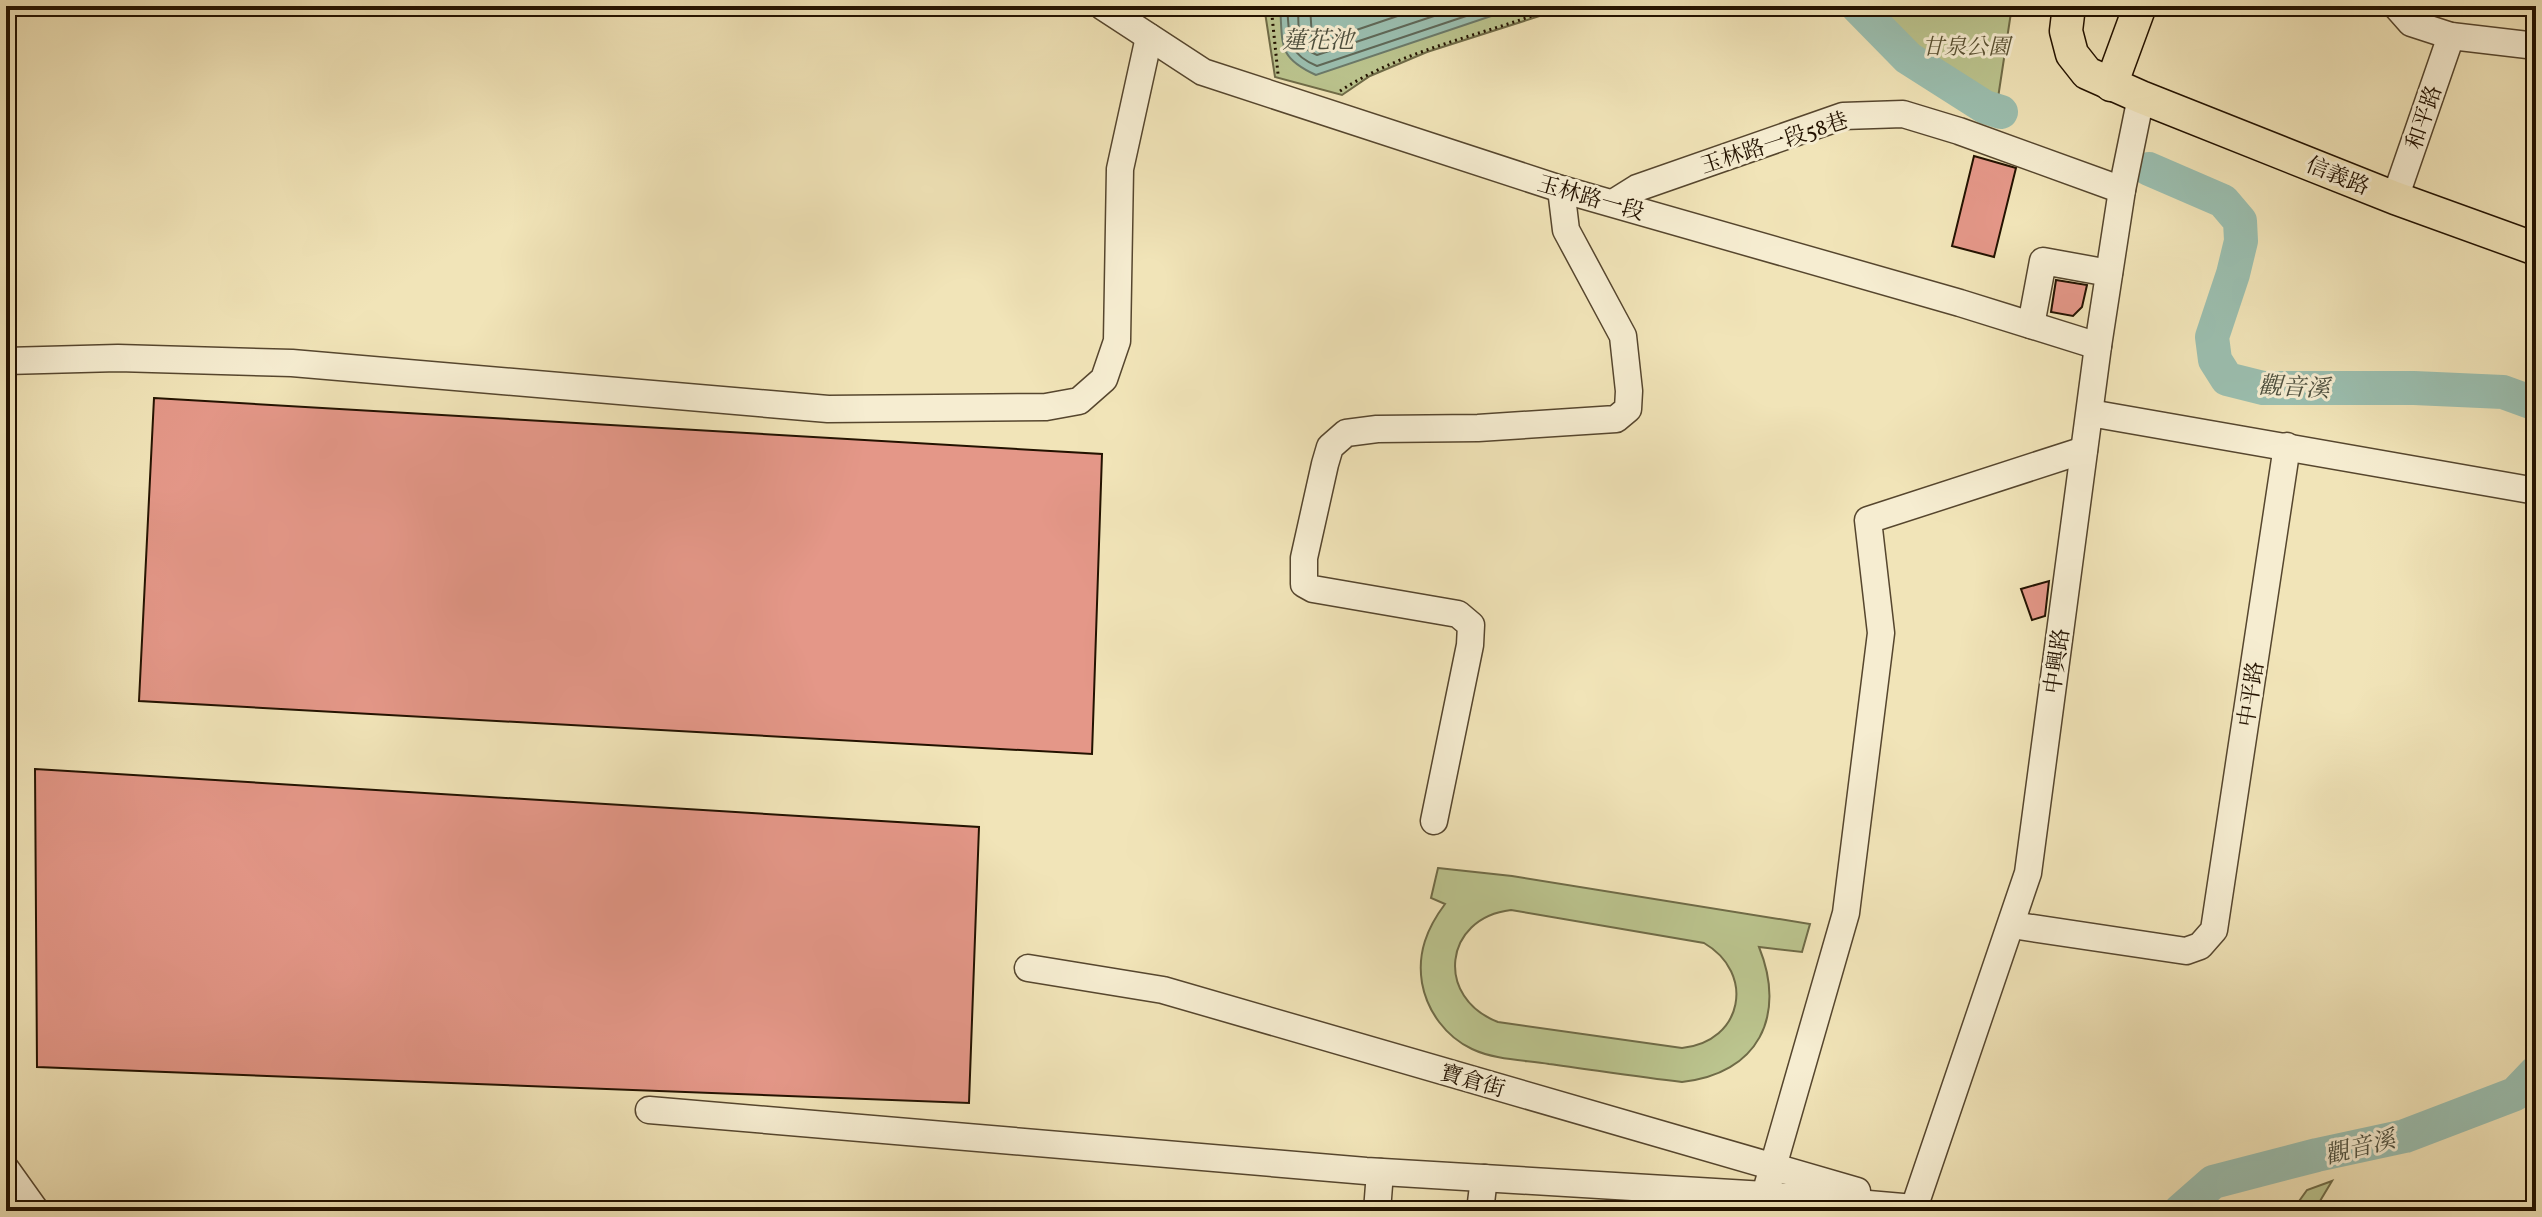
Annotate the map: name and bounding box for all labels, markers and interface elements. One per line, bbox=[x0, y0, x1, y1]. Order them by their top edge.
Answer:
water label: 蓮花池 bbox=[1282, 25, 1357, 59]
park label: 甘泉公園 bbox=[1922, 33, 2013, 64]
street label: 和平路 bbox=[2400, 82, 2451, 154]
street label: 玉林路一段58巷 bbox=[1697, 106, 1853, 183]
street label: 信義路 bbox=[2301, 151, 2373, 204]
street label: 玉林路一段 bbox=[1533, 169, 1647, 229]
water label: 觀音溪 bbox=[2257, 370, 2334, 408]
street label: 中興路 bbox=[2039, 627, 2078, 696]
street label: 中平路 bbox=[2232, 659, 2273, 729]
street label: 寶倉街 bbox=[1436, 1058, 1508, 1106]
water label: 觀音溪 bbox=[2321, 1123, 2402, 1174]

